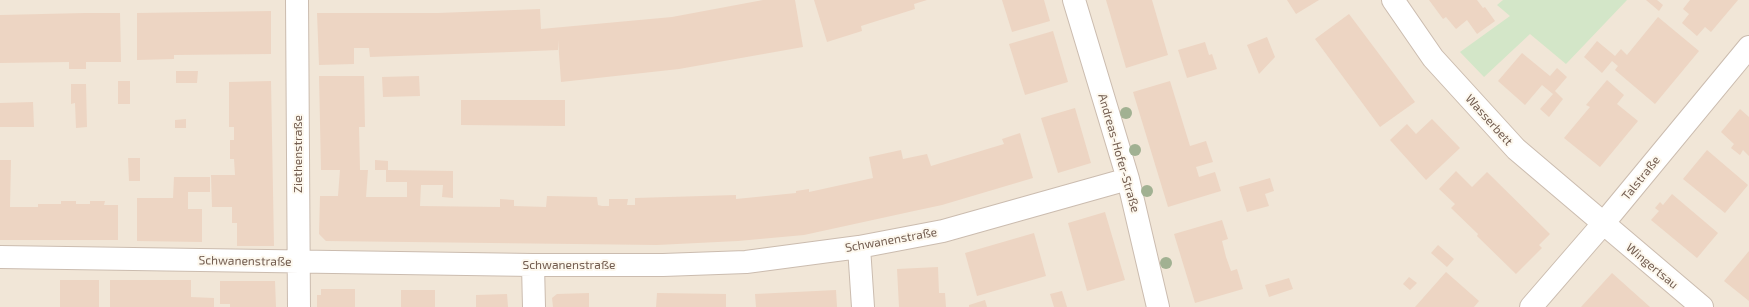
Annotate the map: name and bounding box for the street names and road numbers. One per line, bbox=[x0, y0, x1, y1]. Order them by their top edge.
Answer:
street label: Andreas-Hofer-Straße bbox=[1095, 92, 1143, 214]
street label: Wasserbett bbox=[1462, 92, 1516, 148]
street label: Ziethenstraße bbox=[291, 115, 305, 193]
street label: Talstraße bbox=[1619, 153, 1663, 203]
street label: Schwanenstraße bbox=[844, 225, 938, 255]
street label: Wingertsau bbox=[1623, 240, 1681, 292]
street label: Schwanenstraße bbox=[198, 253, 292, 269]
street label: Schwanenstraße bbox=[522, 258, 616, 272]

